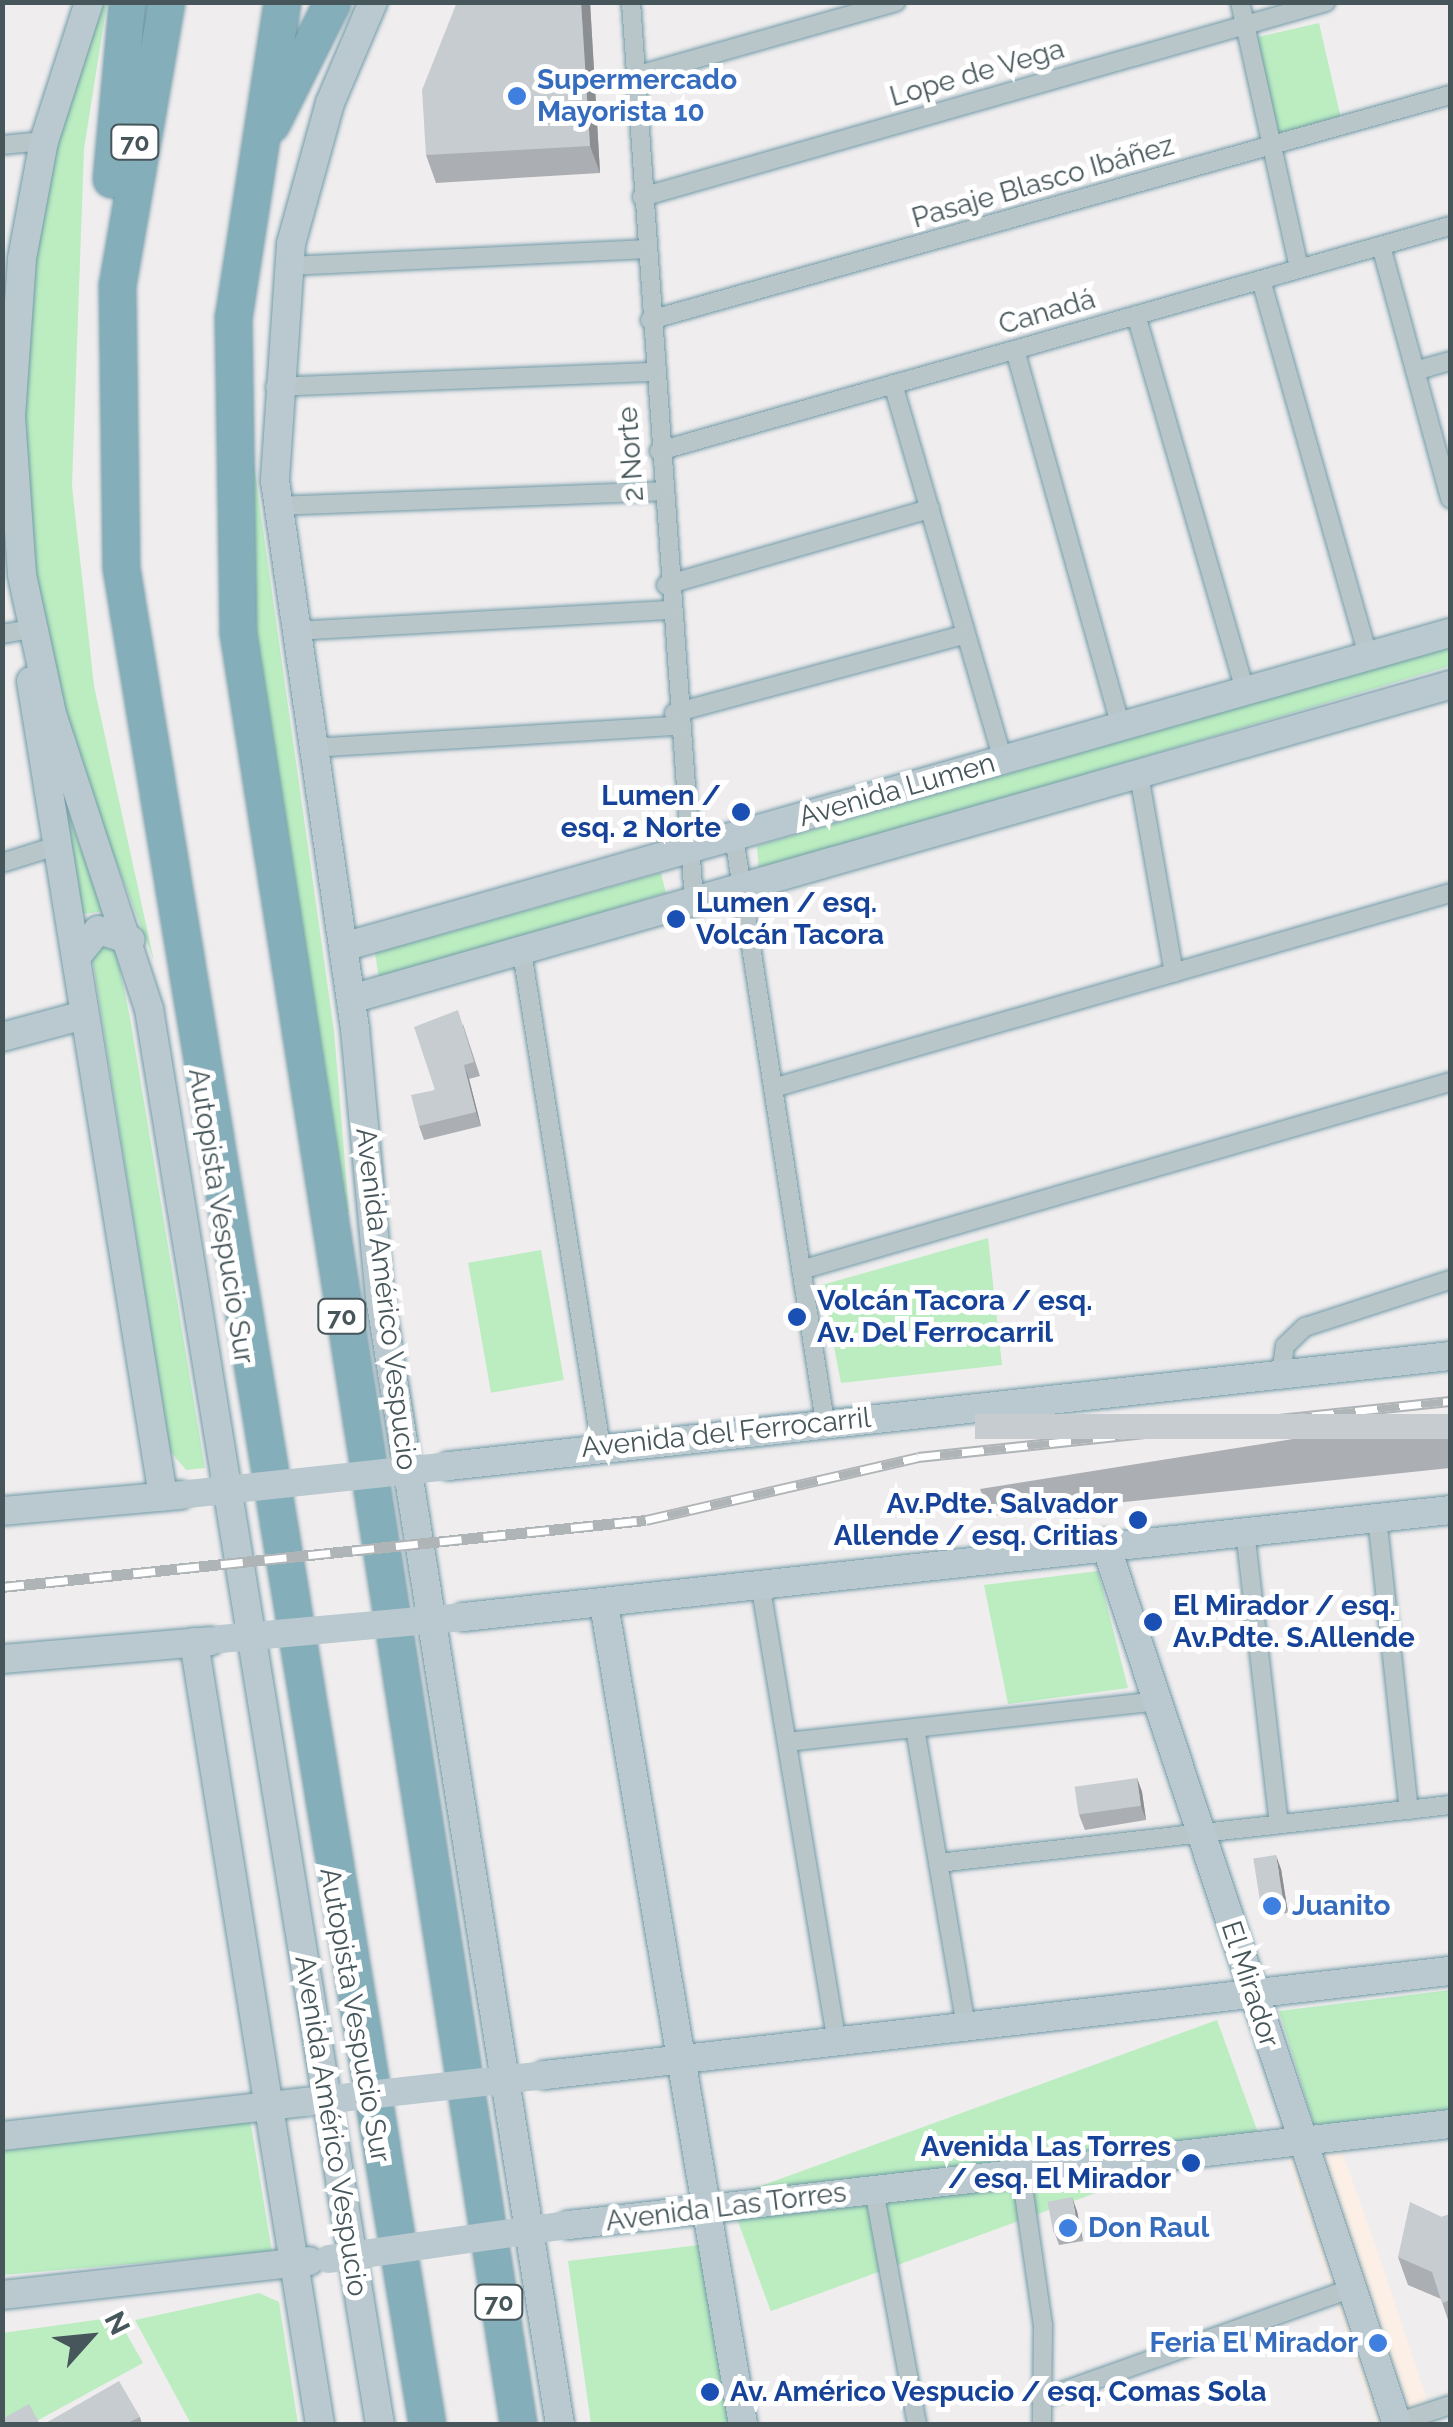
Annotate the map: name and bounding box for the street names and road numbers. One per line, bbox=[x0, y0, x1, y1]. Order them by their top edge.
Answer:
street label: Lope de Vega bbox=[886, 32, 1068, 114]
road number: 70 bbox=[110, 122, 160, 162]
street label: Pasaje Blasco Ibáñez bbox=[908, 128, 1178, 236]
street label: Canadá bbox=[995, 282, 1099, 342]
street label: 2 Norte bbox=[611, 405, 651, 503]
street label: Avenida Lumen bbox=[795, 746, 999, 834]
street label: Autopista Vespucio Sur bbox=[181, 1065, 261, 1367]
street label: Avenida Américo Vespucio bbox=[348, 1125, 424, 1473]
road number: 70 bbox=[317, 1296, 367, 1336]
street label: Avenida del Ferrocarril bbox=[579, 1401, 873, 1465]
street label: Autopista Vespucio Sur bbox=[312, 1865, 398, 2165]
street label: El Mirador bbox=[1214, 1916, 1286, 2052]
street label: Avenida Américo Vespucio bbox=[287, 1952, 375, 2300]
street label: Avenida Las Torres bbox=[603, 2176, 849, 2238]
road number: 70 bbox=[474, 2282, 524, 2322]

